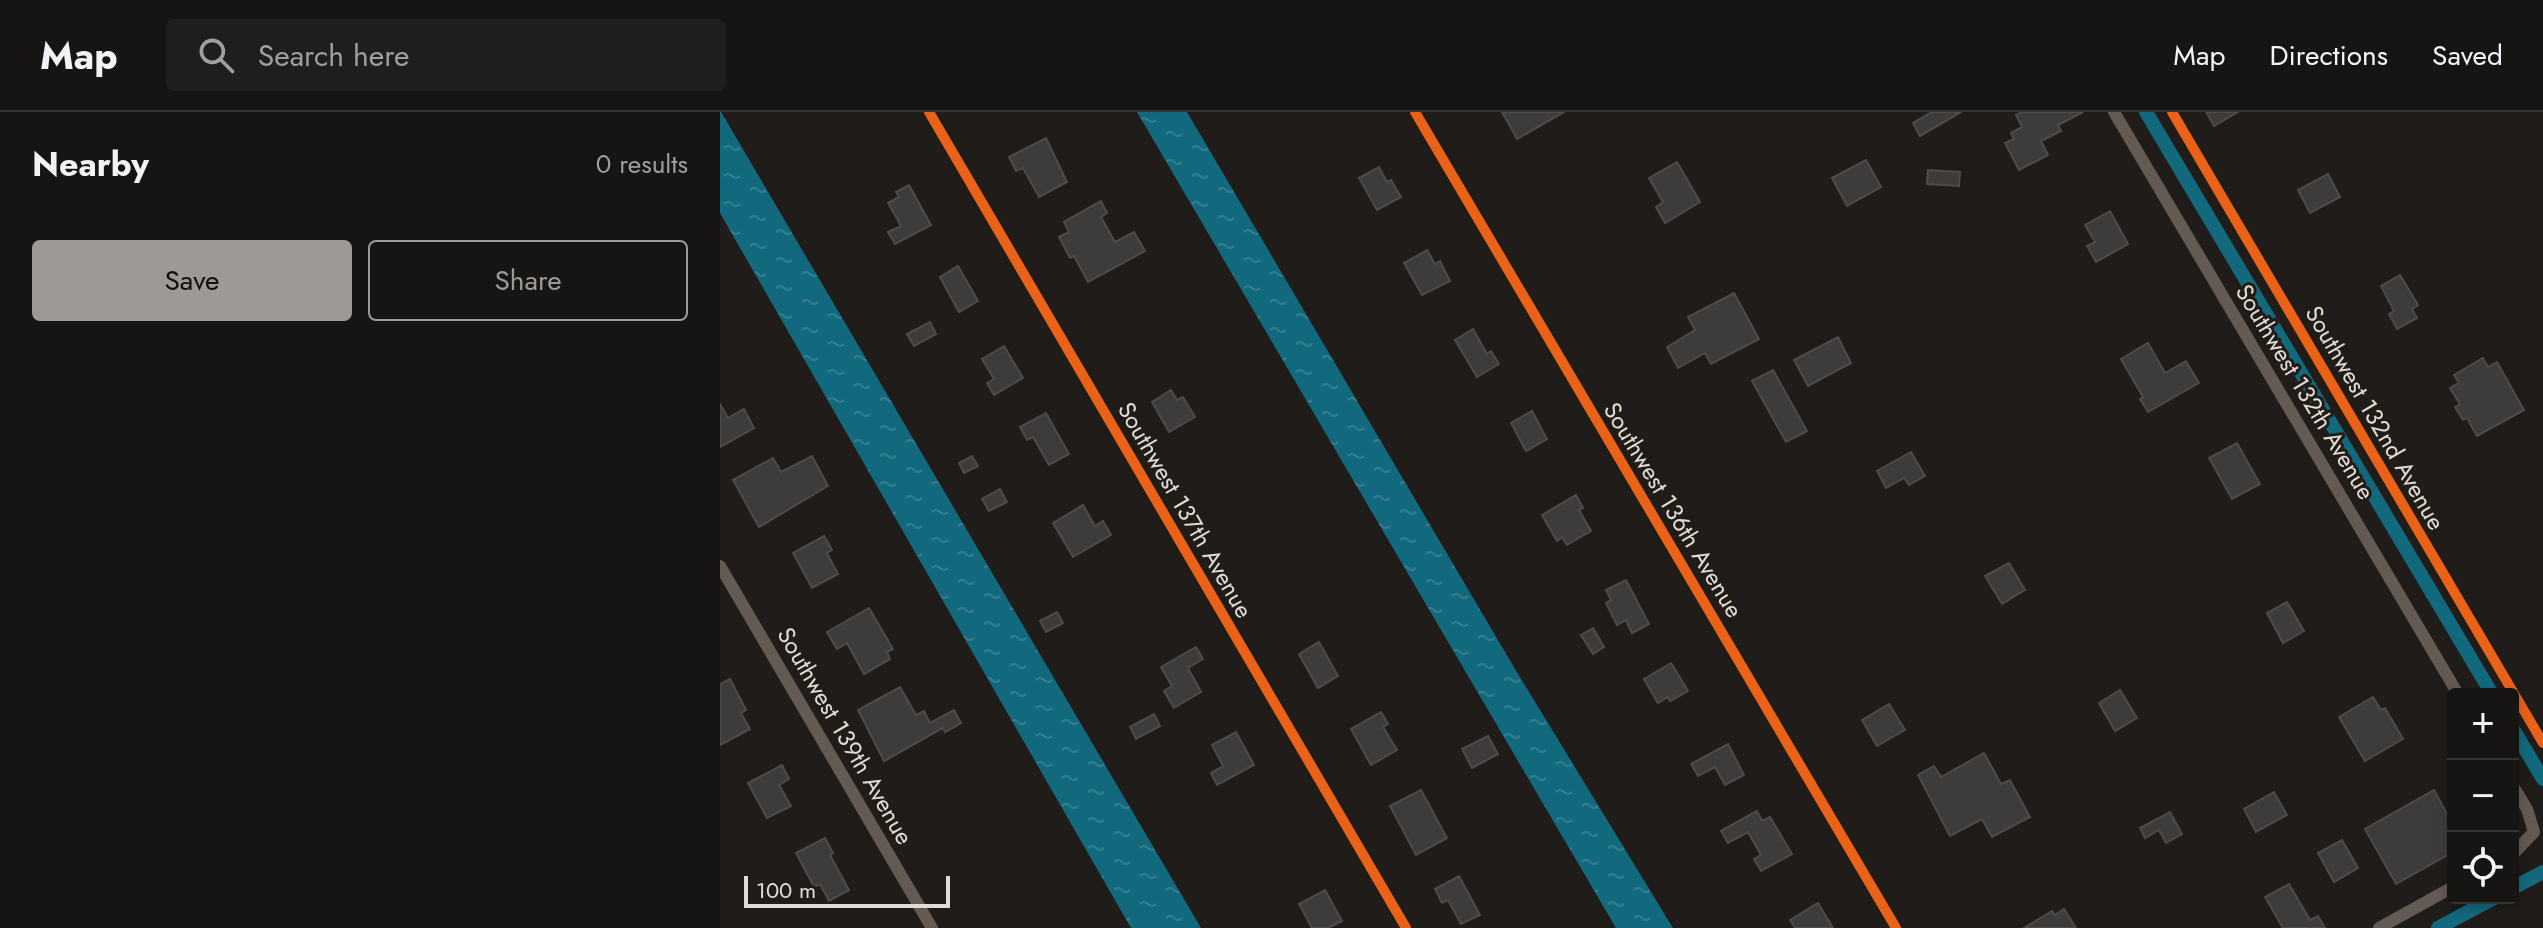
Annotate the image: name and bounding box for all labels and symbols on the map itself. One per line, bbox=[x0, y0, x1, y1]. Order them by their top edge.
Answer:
street label: Southwest 132th Avenue bbox=[2227, 277, 2384, 506]
street label: Southwest 132nd Avenue bbox=[2297, 299, 2454, 536]
street label: Southwest 137th Avenue bbox=[1109, 395, 1262, 624]
street label: Southwest 136th Avenue bbox=[1595, 395, 1752, 624]
street label: Southwest 139th Avenue bbox=[769, 620, 922, 851]
scale bar bbox=[744, 872, 950, 908]

